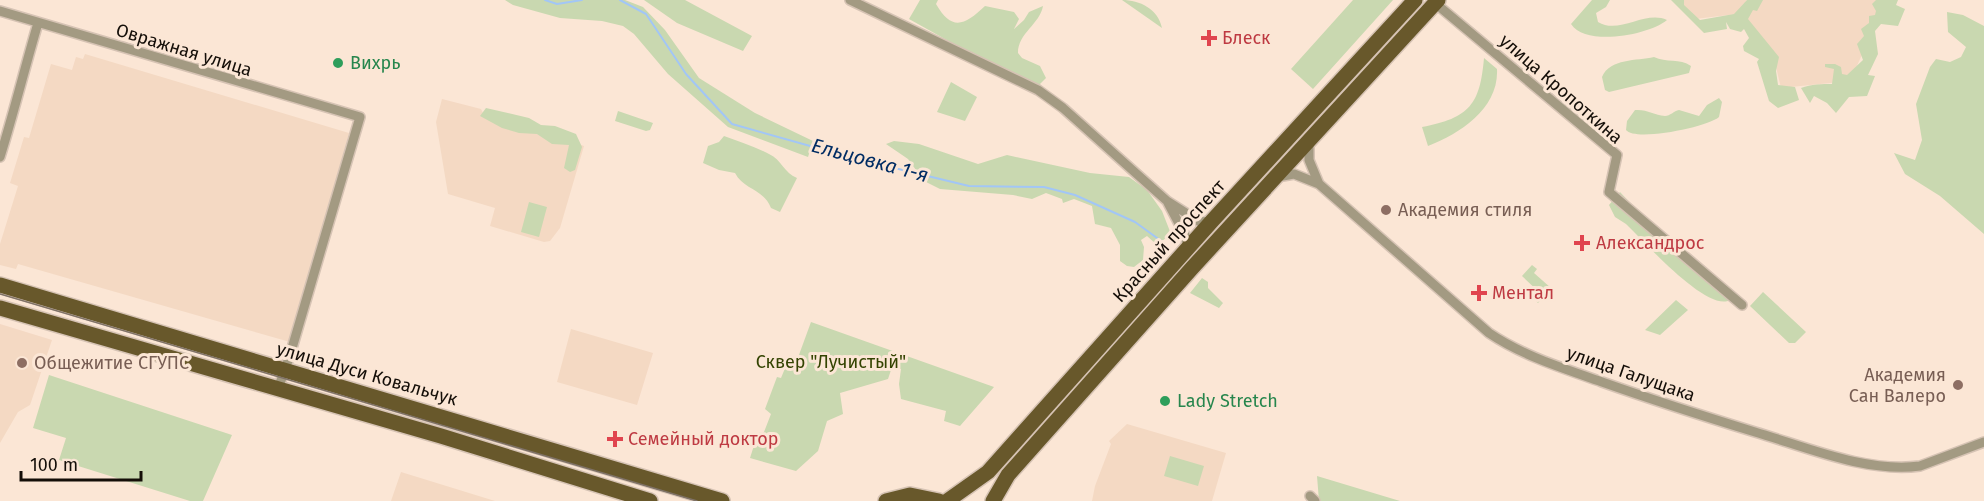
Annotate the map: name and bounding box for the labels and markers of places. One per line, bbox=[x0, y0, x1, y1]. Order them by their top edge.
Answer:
place label: Блеск bbox=[1222, 27, 1271, 49]
marker: Блеск bbox=[1200, 29, 1218, 47]
place label: Вихрь bbox=[350, 52, 400, 74]
marker: Вихрь bbox=[331, 56, 345, 70]
place label: Академия стиля bbox=[1398, 199, 1532, 221]
marker: Академия стиля bbox=[1379, 203, 1393, 217]
place label: Александрос bbox=[1596, 232, 1705, 254]
marker: Александрос bbox=[1573, 234, 1591, 252]
place label: Ментал bbox=[1492, 282, 1554, 304]
marker: Ментал bbox=[1470, 284, 1488, 302]
place label: Общежитие СГУПС bbox=[34, 352, 189, 374]
marker: Общежитие СГУПС bbox=[15, 356, 29, 370]
place label: Академия Сан Валеро bbox=[1849, 364, 1946, 407]
marker: Академия Сан Валеро bbox=[1951, 378, 1965, 392]
place label: Lady Stretch bbox=[1177, 390, 1278, 412]
marker: Lady Stretch bbox=[1158, 394, 1172, 408]
place label: Семейный доктор bbox=[628, 428, 778, 450]
marker: Семейный доктор bbox=[606, 430, 624, 448]

